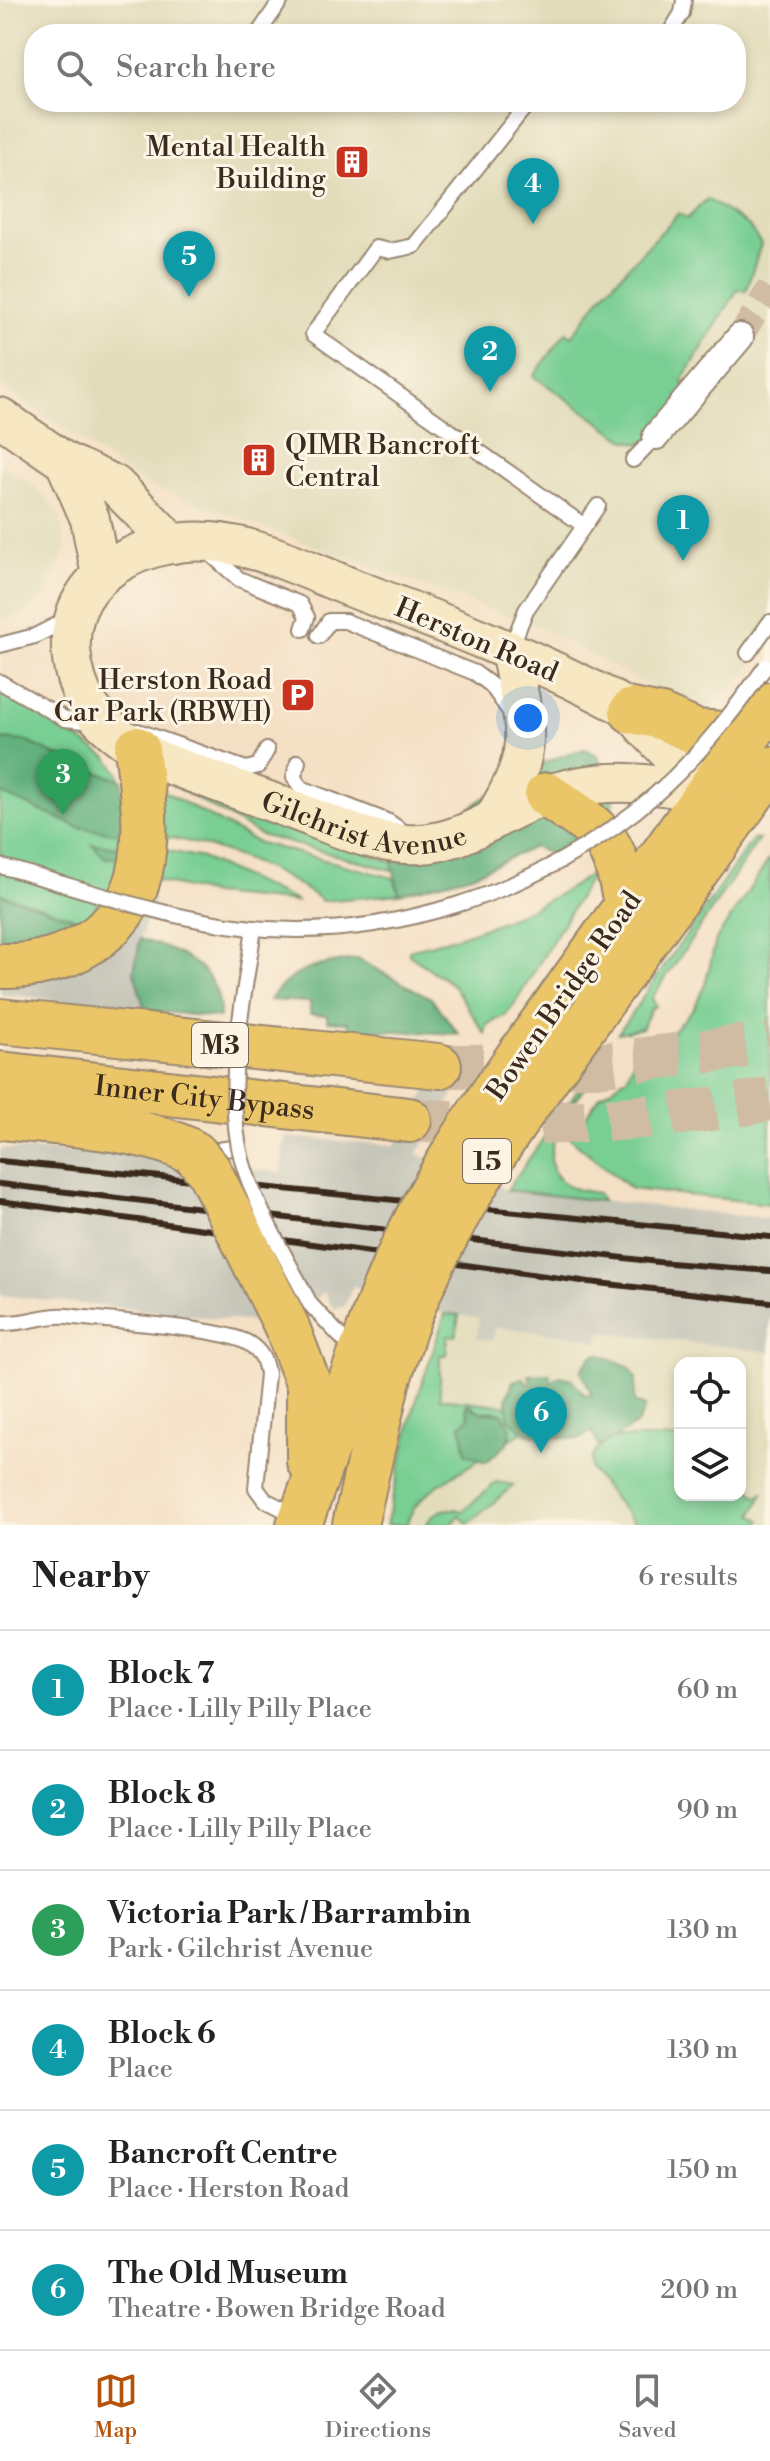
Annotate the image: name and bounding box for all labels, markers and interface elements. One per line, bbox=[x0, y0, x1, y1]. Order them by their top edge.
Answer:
search box bbox=[24, 24, 746, 112]
icon: search bbox=[52, 46, 96, 90]
text: Search here bbox=[116, 49, 276, 87]
place label: Mental Health Building bbox=[146, 130, 326, 197]
building icon: Mental Health Building bbox=[333, 143, 371, 181]
pin: 4 bbox=[507, 158, 559, 224]
pin: 5 bbox=[163, 231, 215, 297]
pin: 2 bbox=[464, 326, 516, 392]
place label: QIMR Bancroft Central bbox=[285, 428, 480, 495]
building icon: QIMR Bancroft Central bbox=[240, 441, 278, 479]
pin: 1 bbox=[657, 495, 709, 561]
street label: Herston Road bbox=[390, 590, 563, 690]
place label: Herston Road Car Park (RBWH) bbox=[54, 663, 272, 730]
parking icon: Herston Road Car Park (RBWH) bbox=[279, 676, 317, 714]
your location bbox=[508, 698, 548, 738]
pin: 3 bbox=[37, 749, 89, 815]
street label: Gilchrist Avenue bbox=[256, 784, 472, 863]
street label: Bowen Bridge Road bbox=[478, 885, 649, 1108]
road number: M3 bbox=[192, 1023, 248, 1067]
street label: Inner City Bypass bbox=[93, 1069, 316, 1128]
road number: 15 bbox=[463, 1139, 511, 1183]
map controls bbox=[674, 1357, 746, 1501]
button: locate bbox=[674, 1357, 746, 1429]
pin: 6 bbox=[515, 1387, 567, 1453]
button: layers bbox=[674, 1429, 746, 1501]
text: Nearby bbox=[32, 1556, 150, 1598]
text: 6 results bbox=[638, 1561, 738, 1593]
text: Block 7 bbox=[108, 1655, 214, 1693]
text: 1 bbox=[52, 1674, 64, 1706]
text: 60 m bbox=[677, 1674, 738, 1706]
text: Place · Lilly Pilly Place bbox=[108, 1693, 372, 1725]
text: Block 8 bbox=[108, 1775, 216, 1813]
text: 2 bbox=[50, 1794, 66, 1826]
text: 90 m bbox=[677, 1794, 738, 1826]
text: Place · Lilly Pilly Place bbox=[108, 1813, 372, 1845]
text: Victoria Park / Barrambin bbox=[108, 1895, 471, 1933]
text: 3 bbox=[50, 1914, 66, 1946]
text: 130 m bbox=[667, 1914, 738, 1946]
text: Park · Gilchrist Avenue bbox=[108, 1933, 373, 1965]
text: Block 6 bbox=[108, 2015, 216, 2053]
text: 4 bbox=[49, 2034, 67, 2066]
text: 130 m bbox=[667, 2034, 738, 2066]
text: Place bbox=[108, 2053, 173, 2085]
text: Bancroft Centre bbox=[108, 2135, 338, 2173]
text: 5 bbox=[50, 2154, 66, 2186]
text: 150 m bbox=[667, 2154, 738, 2186]
text: Place · Herston Road bbox=[108, 2173, 349, 2205]
text: The Old Museum bbox=[108, 2255, 348, 2293]
text: 6 bbox=[50, 2274, 66, 2306]
text: 200 m bbox=[661, 2274, 738, 2306]
text: Theatre · Bowen Bridge Road bbox=[108, 2293, 445, 2325]
tab: Map bbox=[94, 2369, 138, 2444]
tab: Directions bbox=[325, 2369, 431, 2444]
tab: Saved bbox=[619, 2369, 676, 2444]

